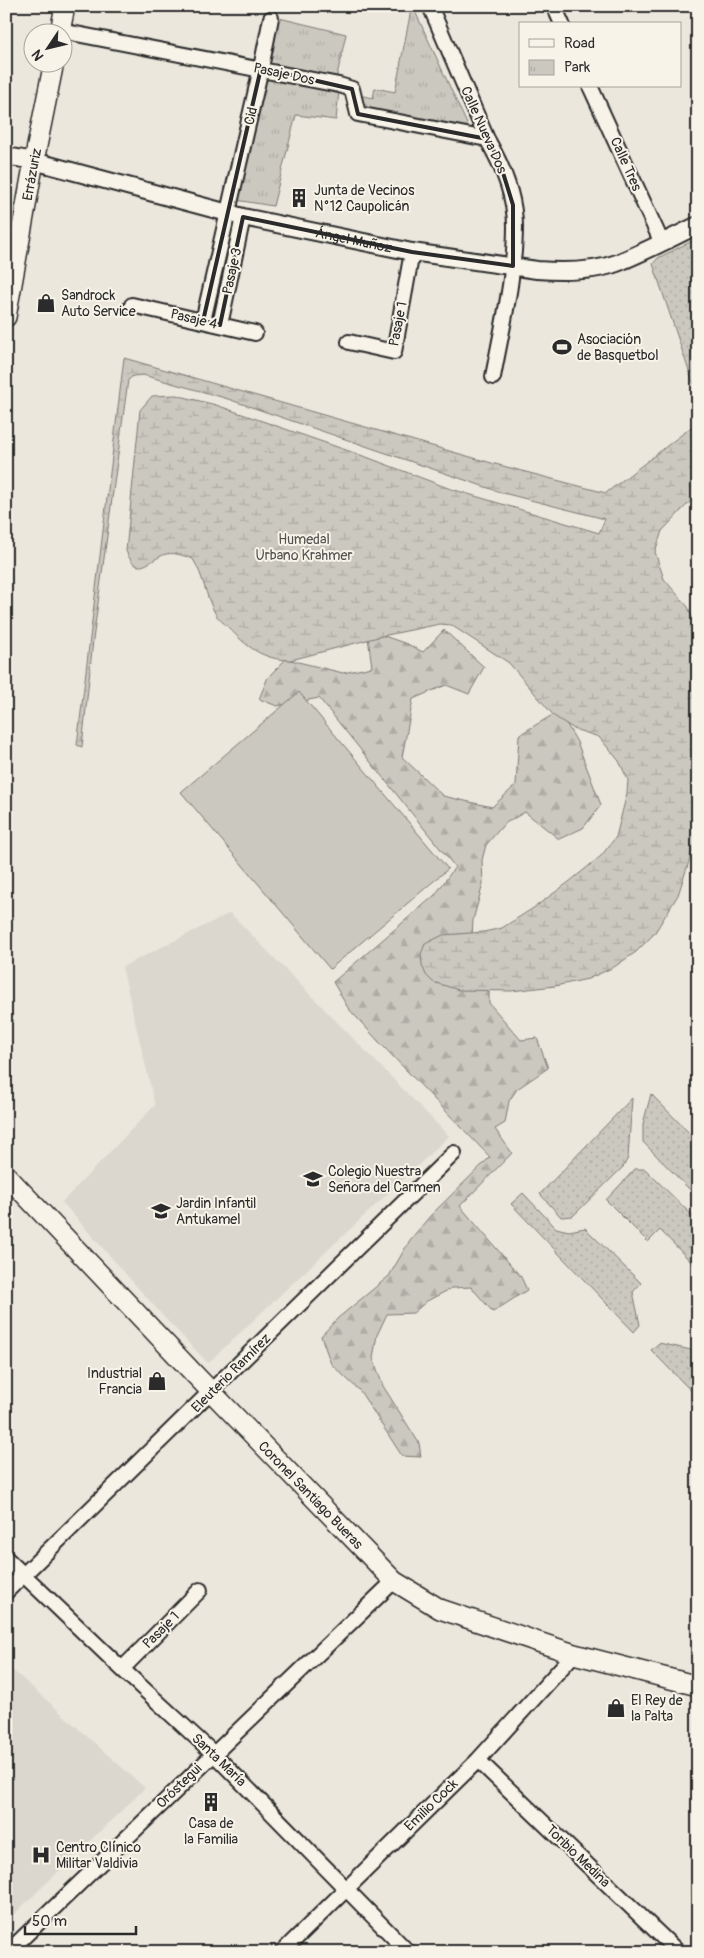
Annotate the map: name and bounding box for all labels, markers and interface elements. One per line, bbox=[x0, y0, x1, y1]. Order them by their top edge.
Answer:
north arrow bbox=[22, 22, 72, 72]
legend bbox=[519, 22, 682, 88]
text: Road bbox=[564, 34, 595, 53]
text: N bbox=[28, 46, 47, 64]
text: Park bbox=[564, 58, 591, 77]
street label: Pasaje Dos bbox=[252, 59, 317, 89]
street label: Calle Nueva Dos bbox=[457, 84, 511, 177]
street label: Cid bbox=[241, 105, 261, 127]
street label: Calle Tres bbox=[607, 135, 646, 194]
street label: Errázuriz bbox=[19, 147, 45, 202]
place label: Junta de Vecinos N°12 Caupolicán bbox=[314, 182, 415, 215]
building icon: Junta de Vecinos N°12 Caupolicán bbox=[288, 187, 310, 209]
street label: Ángel Muñoz bbox=[314, 223, 394, 256]
street label: Pasaje 3 bbox=[219, 246, 245, 296]
place label: Sandrock Auto Service bbox=[61, 287, 136, 320]
shop icon: Sandrock Auto Service bbox=[35, 292, 57, 314]
street label: Pasaje 1 bbox=[385, 300, 411, 348]
street label: Pasaje 4 bbox=[169, 305, 219, 333]
place label: Asociación de Basquetbol bbox=[577, 331, 659, 364]
sports icon: Asociación de Basquetbol bbox=[551, 336, 573, 358]
park label: Humedal Urbano Krahmer bbox=[256, 531, 352, 564]
place label: Colegio Nuestra Señora del Carmen bbox=[328, 1163, 441, 1196]
school or university icon: Colegio Nuestra Señora del Carmen bbox=[302, 1168, 324, 1190]
place label: Jardin Infantil Antukamel bbox=[176, 1195, 256, 1228]
school or university icon: Jardin Infantil Antukamel bbox=[150, 1200, 172, 1222]
street label: Eleuterio Ramírez bbox=[188, 1330, 274, 1416]
place label: Industrial Francia bbox=[87, 1365, 142, 1398]
shop icon: Industrial Francia bbox=[146, 1370, 168, 1392]
street label: Coronel Santiago Bueras bbox=[255, 1437, 367, 1553]
street label: Pasaje 1 bbox=[139, 1608, 183, 1652]
place label: El Rey de la Palta bbox=[631, 1692, 683, 1725]
shop icon: El Rey de la Palta bbox=[605, 1697, 627, 1719]
street label: Santa María bbox=[188, 1730, 250, 1790]
street label: Oróstegui bbox=[153, 1760, 206, 1812]
street label: Emilio Cock bbox=[401, 1775, 461, 1835]
building icon: Casa de la Familia bbox=[200, 1791, 222, 1813]
place label: Casa de la Familia bbox=[184, 1815, 238, 1848]
street label: Toribio Medina bbox=[542, 1821, 614, 1891]
place label: Centro Clínico Militar Valdivia bbox=[56, 1839, 141, 1872]
hospital icon: Centro Clínico Militar Valdivia bbox=[30, 1844, 52, 1866]
scale bar bbox=[25, 1903, 136, 1935]
text: 50 m bbox=[32, 1912, 67, 1931]

